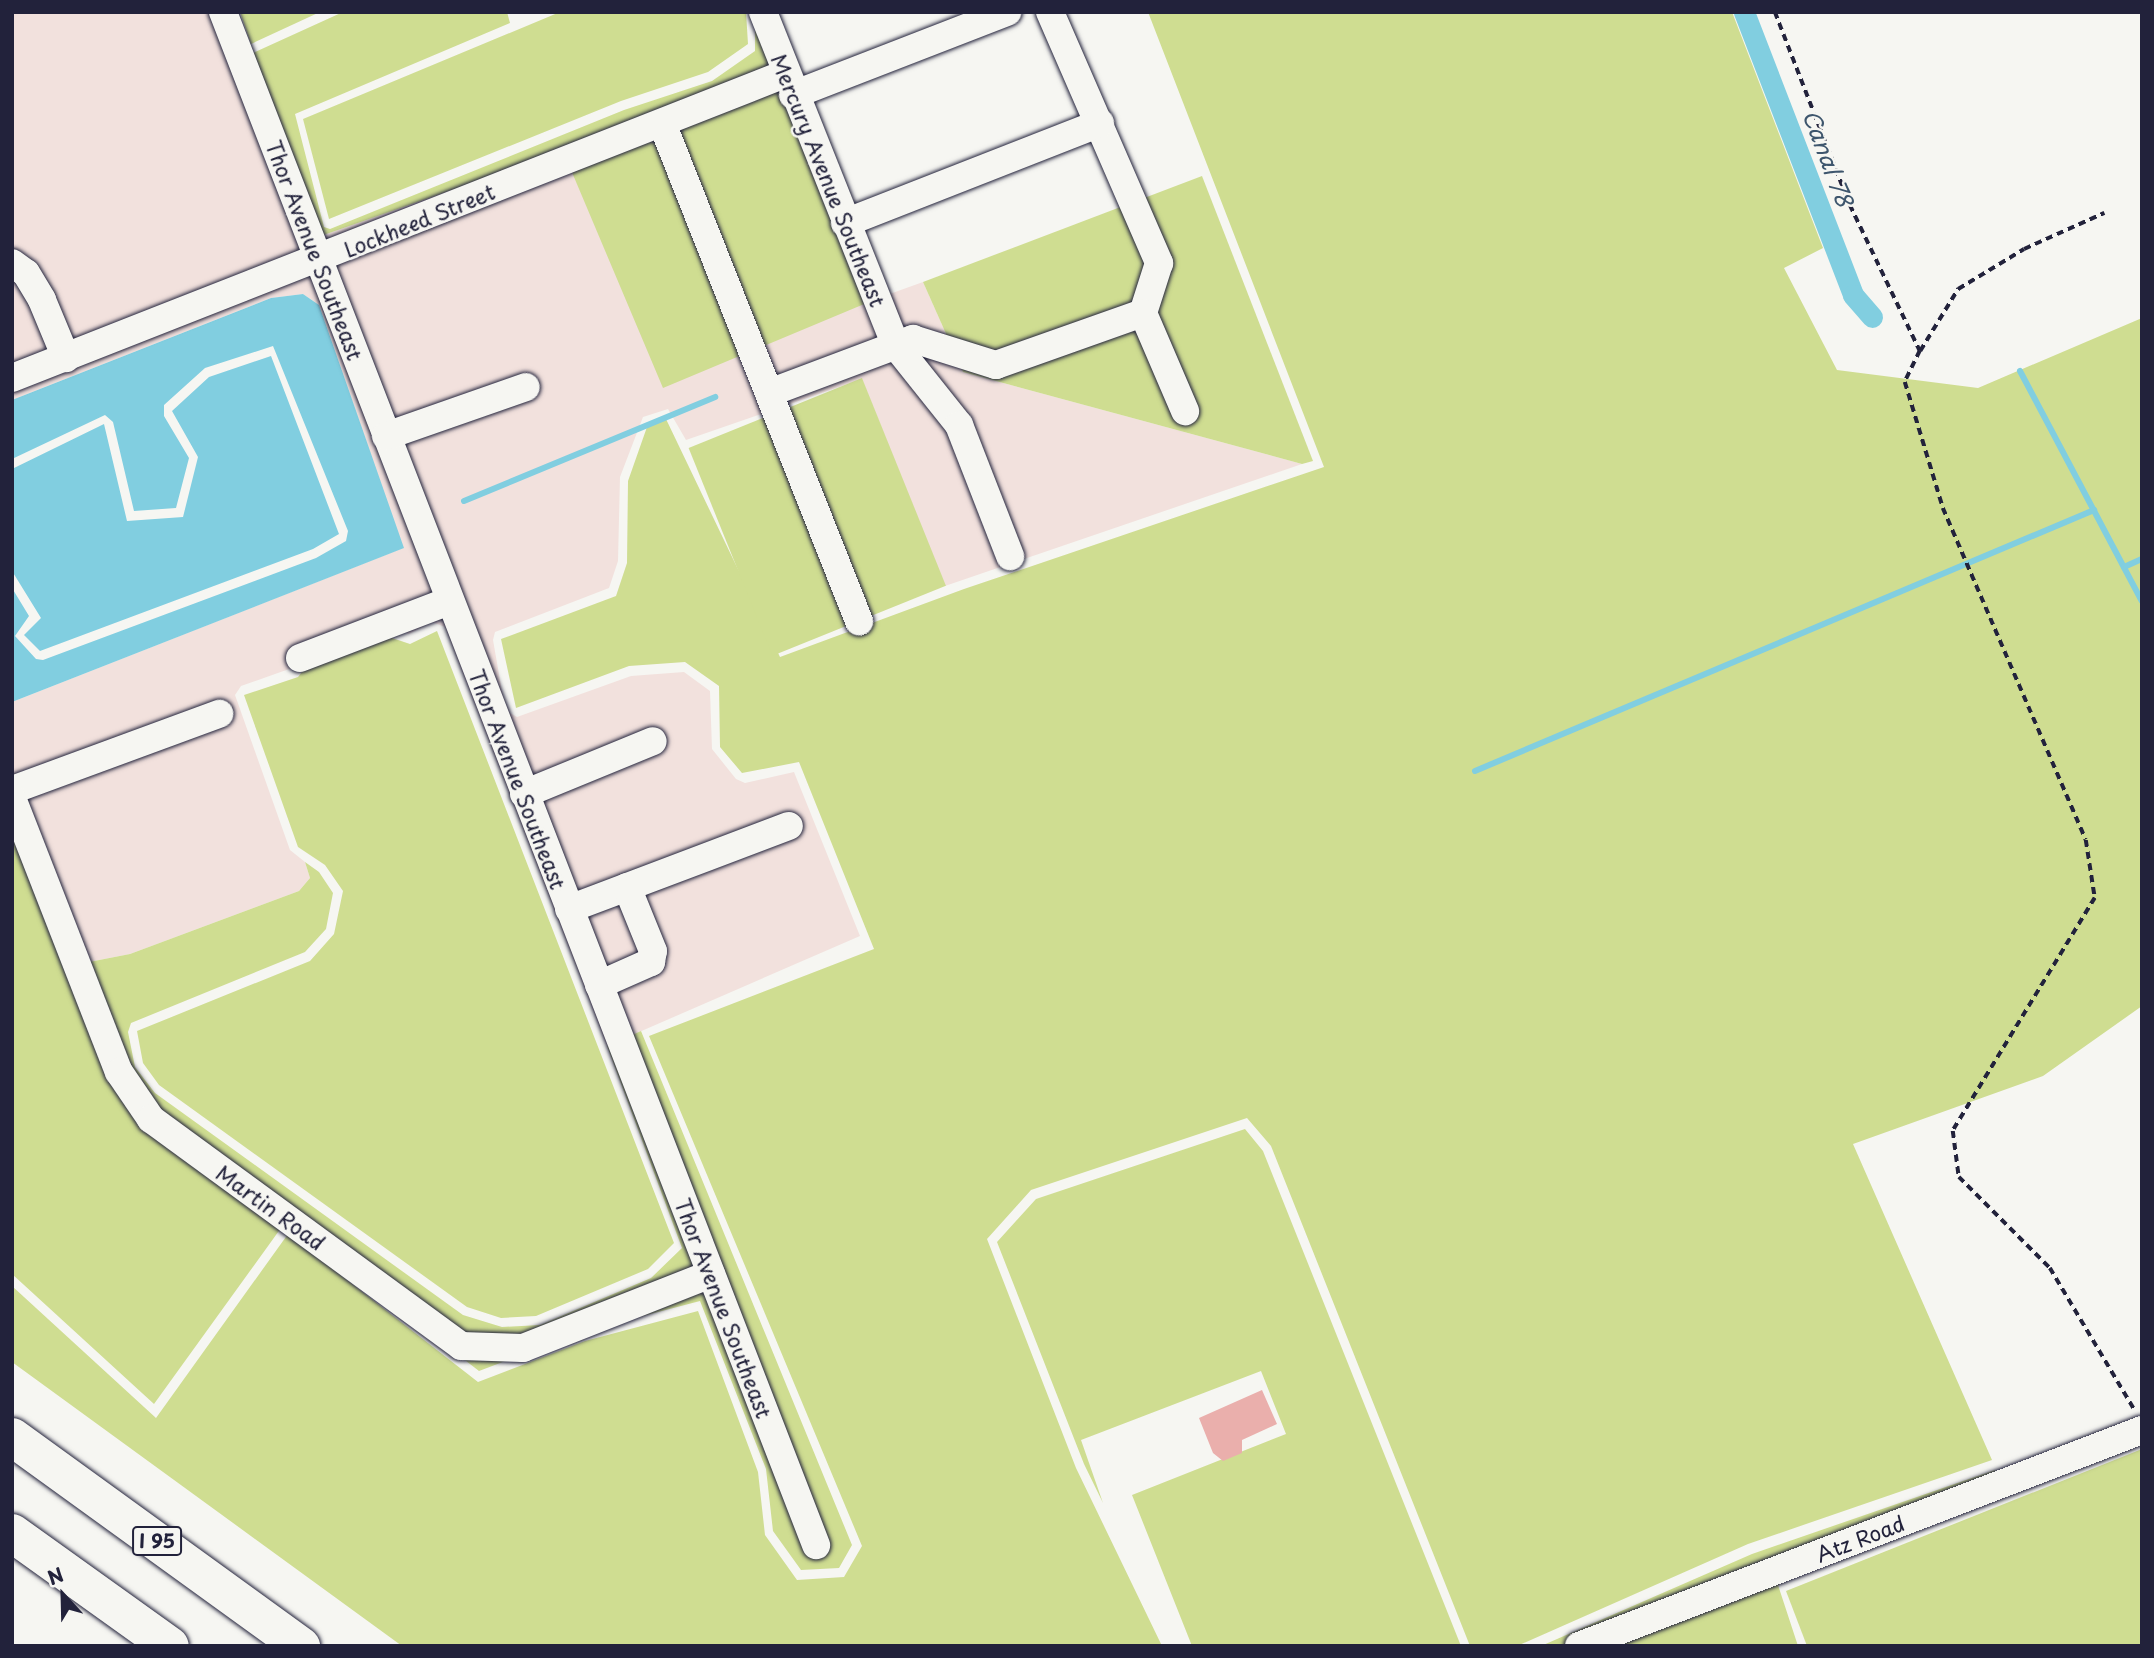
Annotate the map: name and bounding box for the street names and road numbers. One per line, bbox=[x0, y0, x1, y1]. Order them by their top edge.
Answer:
street label: Mercury Avenue Southeast bbox=[767, 50, 891, 310]
street label: Thor Avenue Southeast bbox=[262, 137, 368, 363]
street label: Lockheed Street bbox=[339, 178, 499, 262]
street label: Thor Avenue Southeast bbox=[465, 666, 571, 892]
street label: Martin Road bbox=[212, 1159, 330, 1255]
street label: Thor Avenue Southeast bbox=[671, 1195, 777, 1421]
street label: Atz Road bbox=[1813, 1510, 1907, 1566]
road number: I 95 bbox=[131, 1526, 183, 1556]

